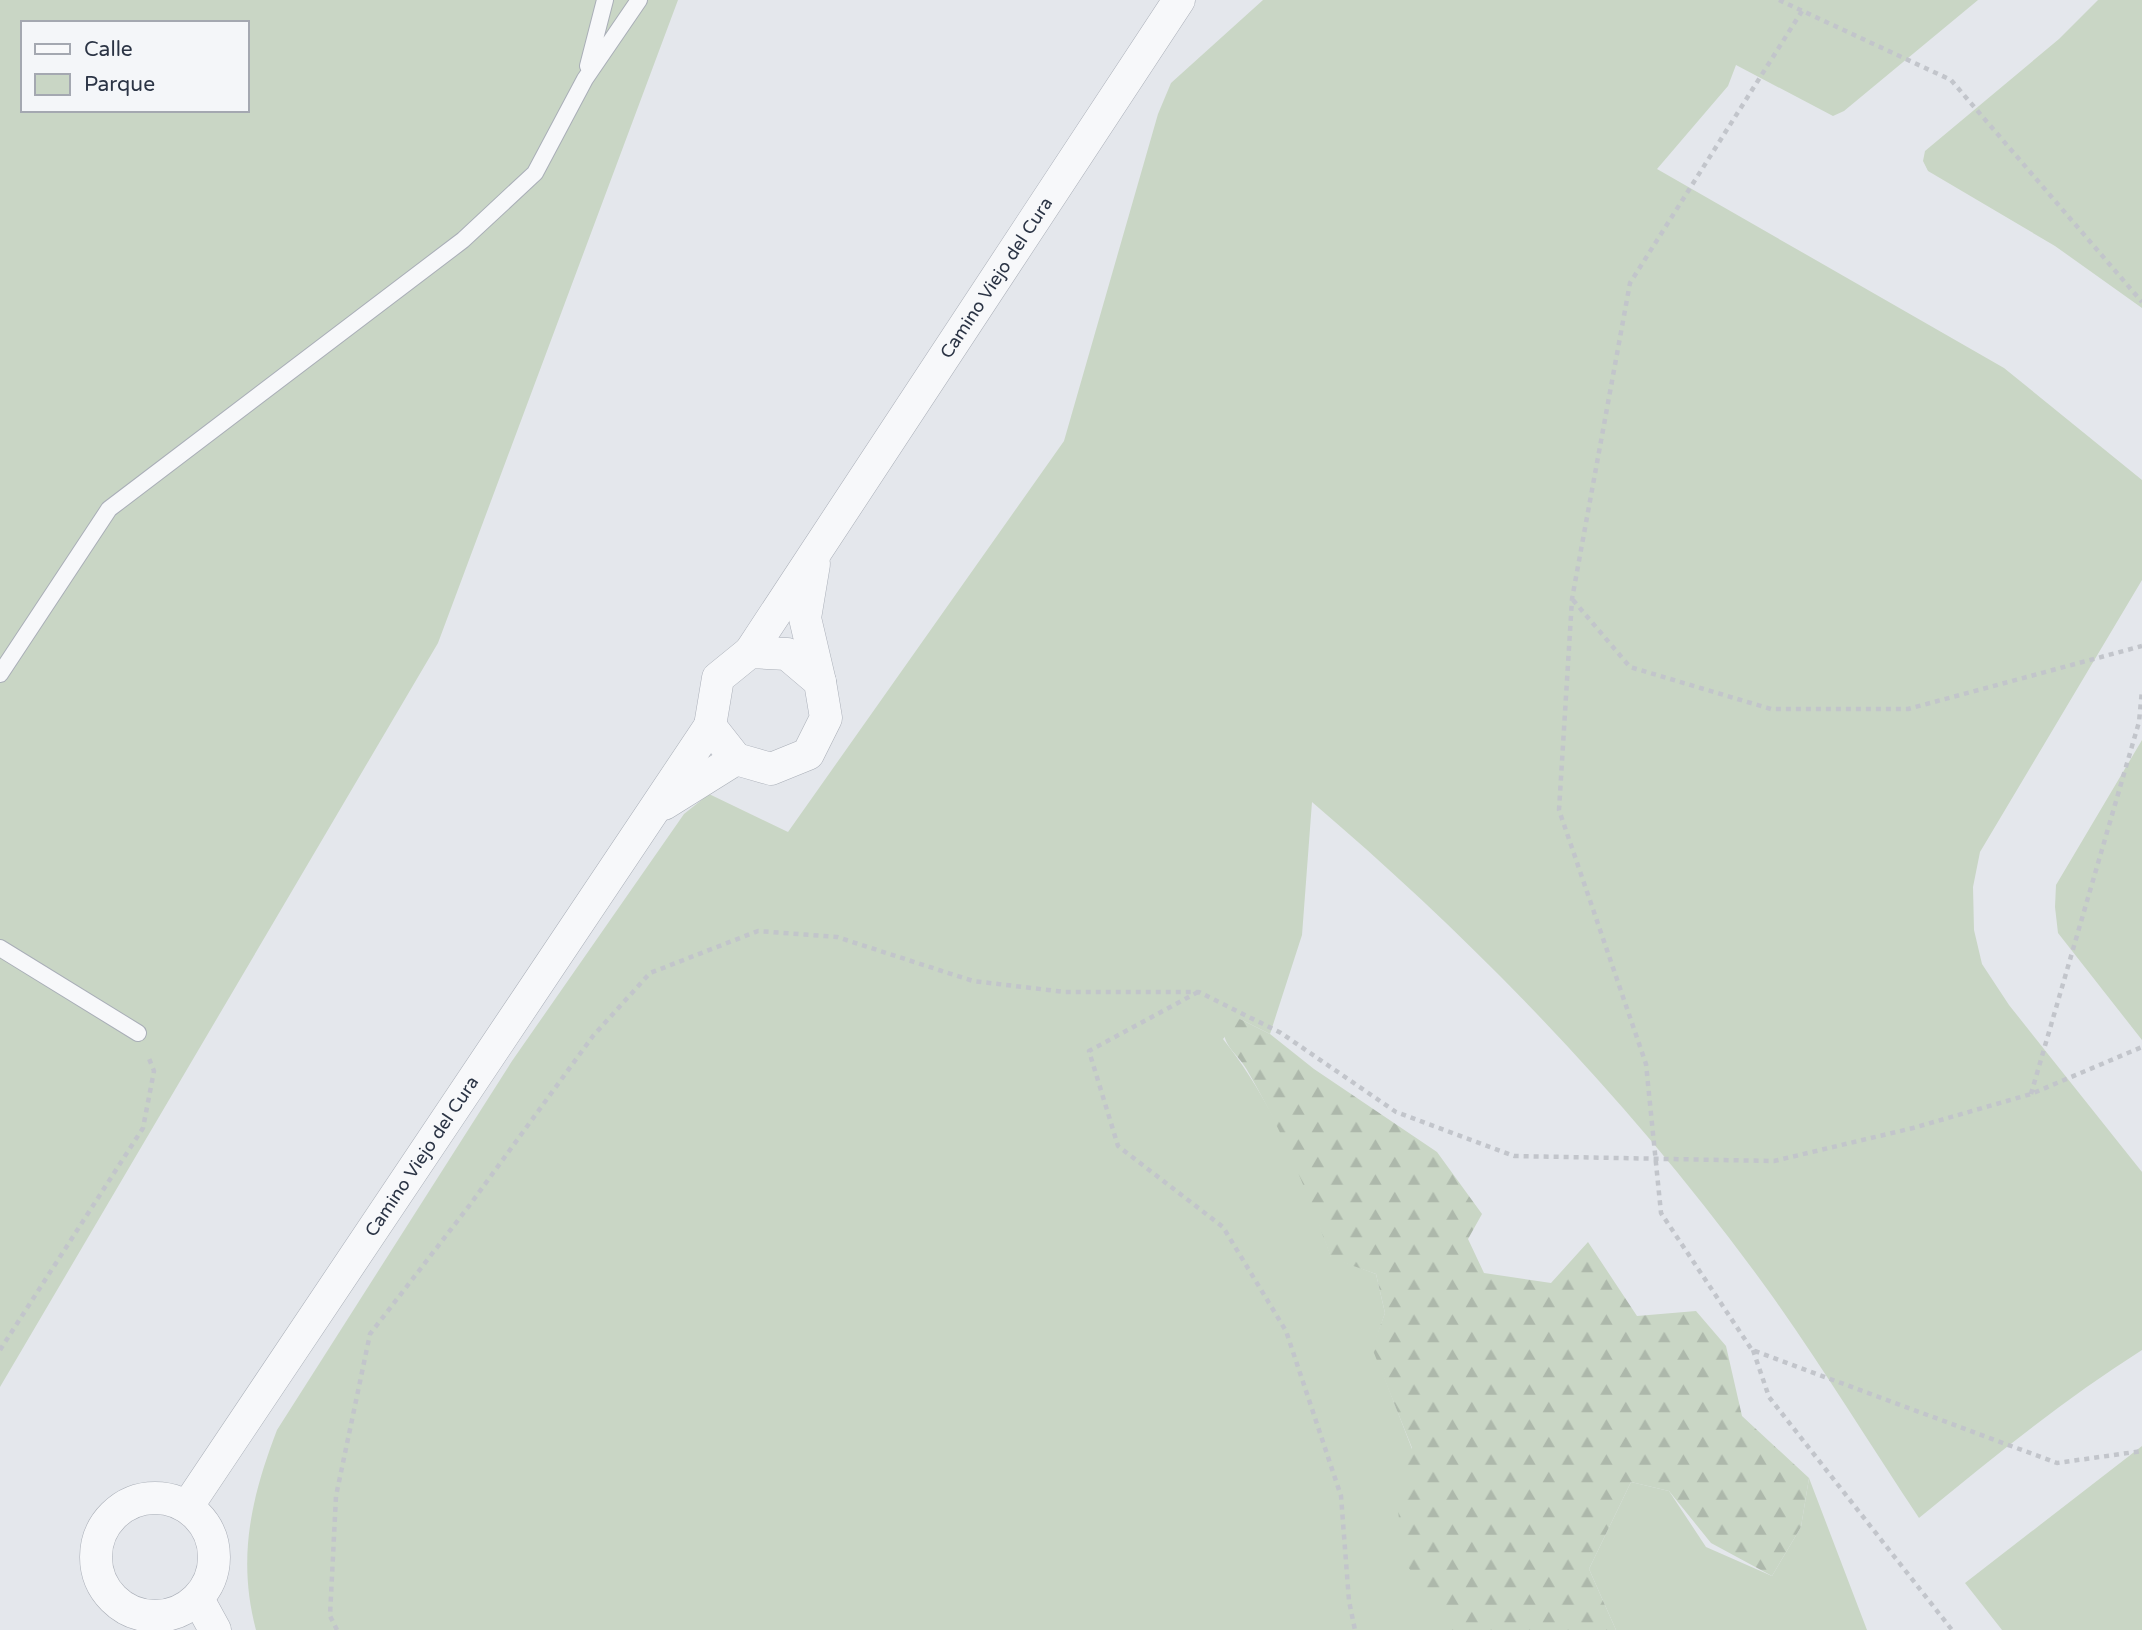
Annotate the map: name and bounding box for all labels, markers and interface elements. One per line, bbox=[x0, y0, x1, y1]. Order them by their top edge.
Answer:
legend bbox=[21, 21, 248, 112]
text: Calle bbox=[84, 37, 133, 62]
text: Parque bbox=[84, 72, 155, 97]
street label: Camino Viejo del Cura bbox=[935, 193, 1057, 363]
street label: Camino Viejo del Cura bbox=[360, 1072, 483, 1241]

